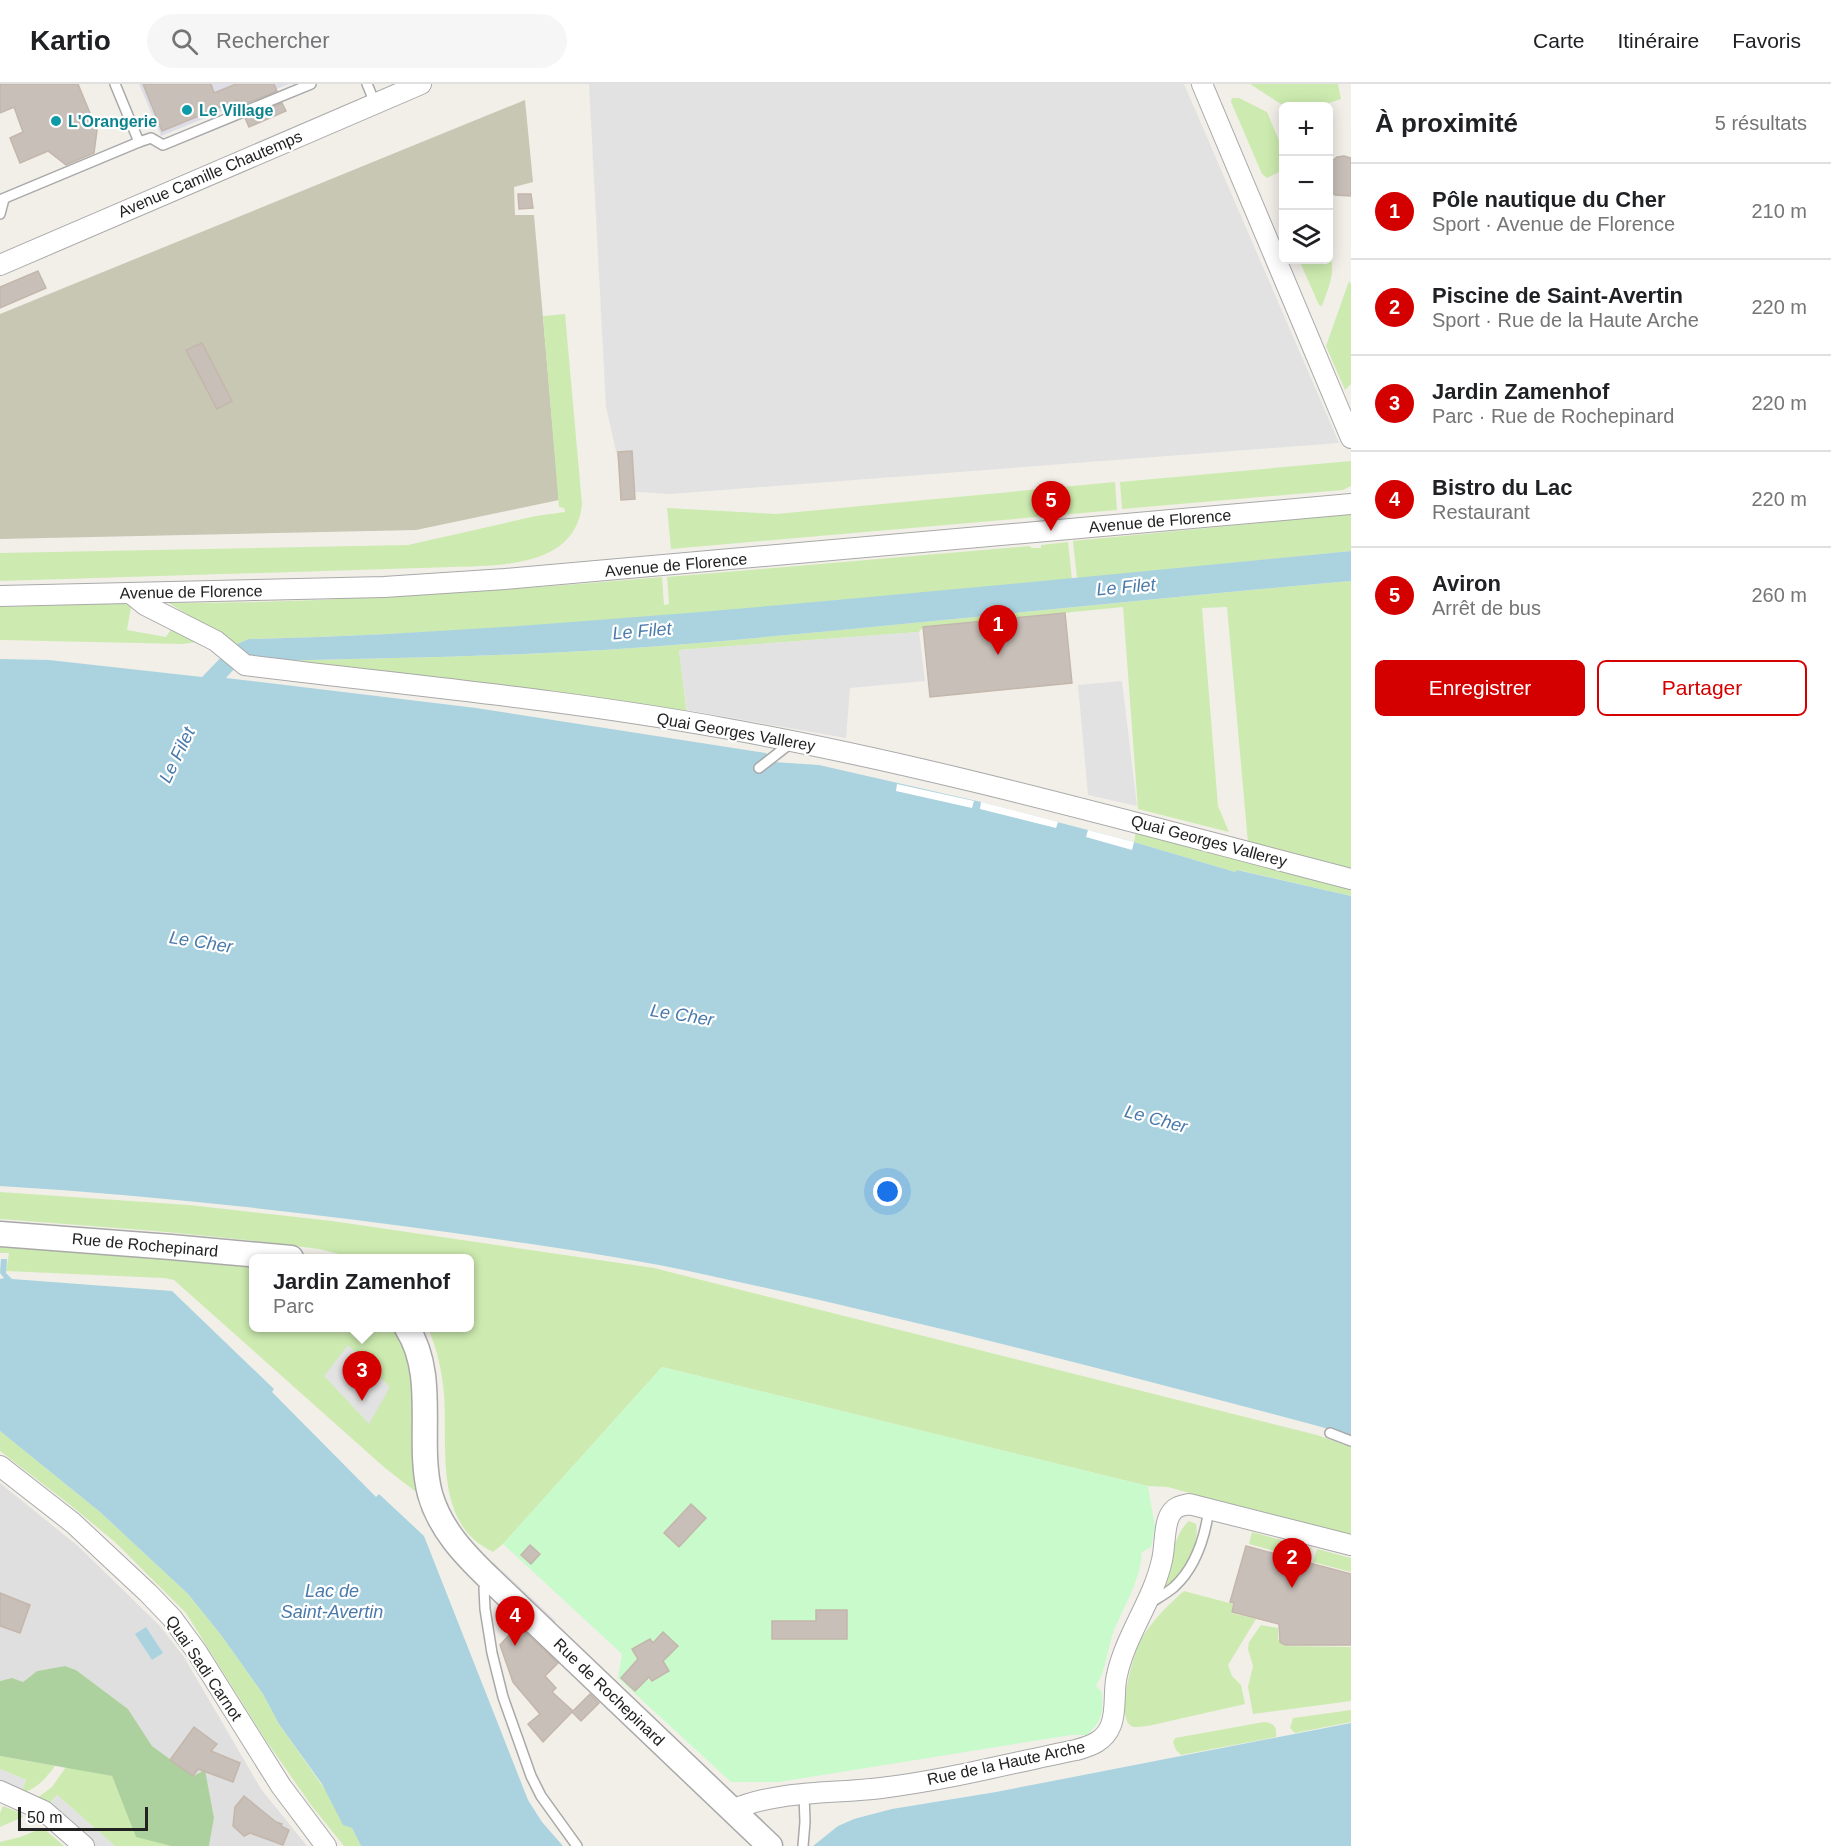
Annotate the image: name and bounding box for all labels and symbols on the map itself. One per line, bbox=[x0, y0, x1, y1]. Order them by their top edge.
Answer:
place label: Le Village bbox=[199, 102, 274, 119]
marker: Le Village bbox=[180, 103, 194, 117]
place label: L'Orangerie bbox=[68, 113, 157, 130]
marker: L'Orangerie bbox=[49, 114, 63, 128]
street label: Avenue Camille Chautemps bbox=[116, 127, 304, 221]
pin: 5 bbox=[1032, 482, 1070, 531]
street label: Avenue de Florence bbox=[1088, 506, 1232, 536]
street label: Avenue de Florence bbox=[604, 550, 748, 580]
water label: Le Filet bbox=[1096, 574, 1157, 600]
street label: Avenue de Florence bbox=[119, 582, 263, 602]
pin: 1 bbox=[978, 606, 1018, 655]
water label: Le Filet bbox=[612, 618, 673, 644]
street label: Quai Georges Vallerey bbox=[655, 710, 817, 754]
water label: Le Filet bbox=[155, 723, 199, 786]
street label: Quai Georges Vallerey bbox=[1129, 812, 1289, 870]
water label: Le Cher bbox=[168, 927, 235, 957]
water label: Le Cher bbox=[649, 1000, 716, 1030]
water label: Le Cher bbox=[1122, 1101, 1190, 1137]
your location bbox=[873, 1177, 902, 1206]
street label: Rue de Rochepinard bbox=[71, 1230, 219, 1260]
pin: 3 bbox=[342, 1352, 382, 1401]
pin: 2 bbox=[1272, 1538, 1312, 1588]
water label: Lac de Saint-Avertin bbox=[281, 1581, 383, 1622]
pin: 4 bbox=[496, 1596, 534, 1646]
street label: Quai Sadi Carnot bbox=[163, 1612, 246, 1724]
street label: Rue de Rochepinard bbox=[550, 1635, 668, 1749]
street label: Rue de la Haute Arche bbox=[925, 1738, 1087, 1788]
scale bar bbox=[18, 1804, 148, 1832]

